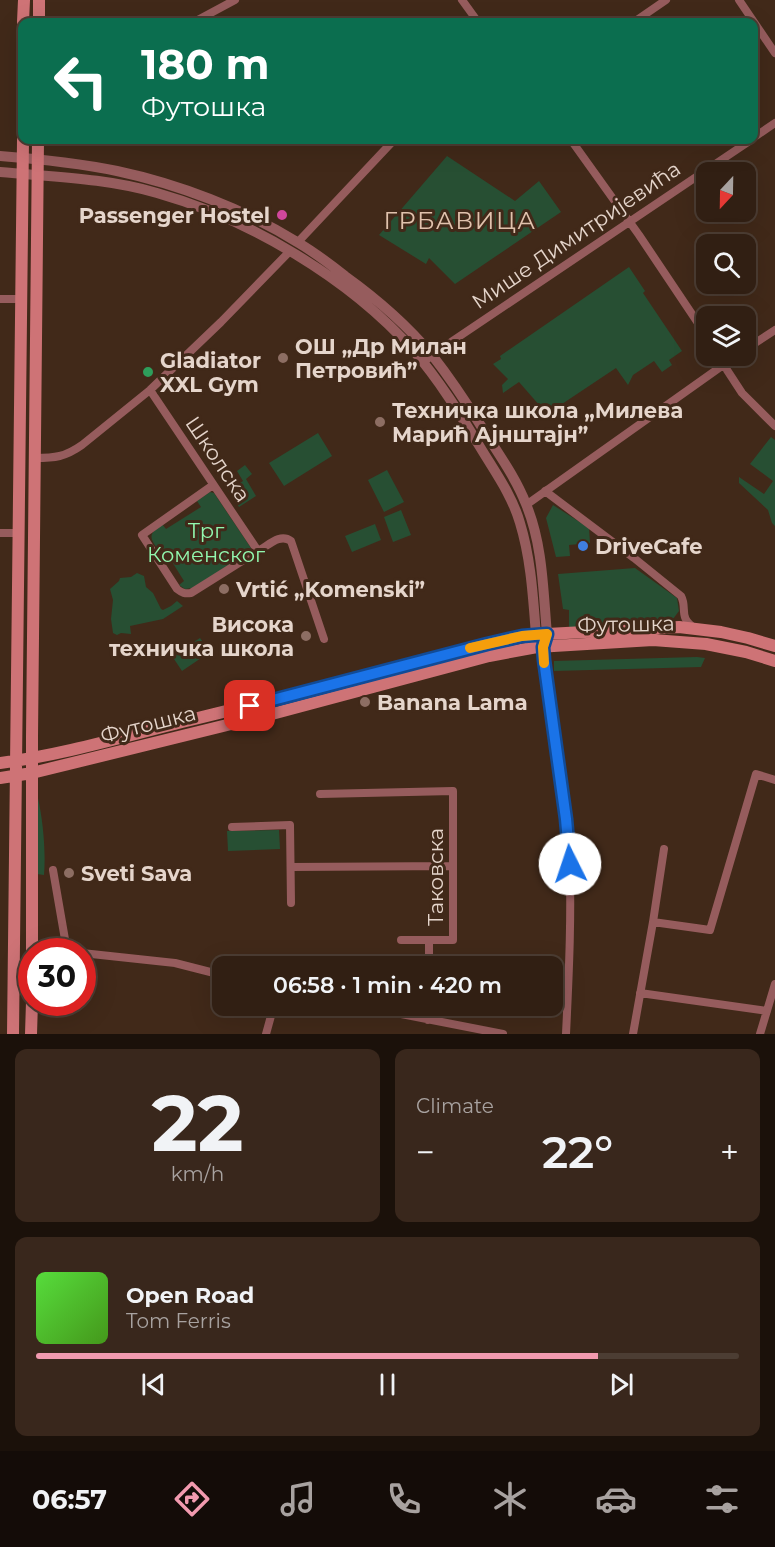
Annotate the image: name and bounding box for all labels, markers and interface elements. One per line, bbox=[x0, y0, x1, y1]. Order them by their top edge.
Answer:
text: 180 m bbox=[141, 38, 270, 90]
icon: left bbox=[42, 42, 120, 120]
text: Футошка bbox=[141, 90, 266, 123]
street label: Мише Димитријевића bbox=[467, 156, 685, 314]
north arrow bbox=[696, 162, 756, 222]
map controls bbox=[696, 162, 756, 366]
place label: Passenger Hostel bbox=[79, 203, 270, 228]
district label: ГРБАВИЦА bbox=[383, 206, 537, 235]
marker: Passenger Hostel bbox=[275, 208, 289, 222]
button: search bbox=[696, 234, 756, 294]
button: layers bbox=[696, 306, 756, 366]
place label: ОШ „Др Милан Петровић” bbox=[295, 334, 467, 383]
place label: Gladiator XXL Gym bbox=[160, 348, 261, 397]
marker: ОШ „Др Милан Петровић” bbox=[276, 351, 290, 365]
marker: Gladiator XXL Gym bbox=[141, 365, 155, 379]
place label: Техничка школа „Милева Марић Ајнштајн” bbox=[392, 398, 683, 447]
street label: Школска bbox=[180, 412, 256, 506]
marker: Техничка школа „Милева Марић Ајнштајн” bbox=[373, 415, 387, 429]
park label: Трг Коменског bbox=[147, 518, 265, 567]
place label: DriveCafe bbox=[595, 534, 702, 559]
marker: DriveCafe bbox=[576, 539, 590, 553]
place label: Vrtić „Komenski” bbox=[235, 577, 425, 602]
marker: Vrtić „Komenski” bbox=[217, 582, 231, 596]
street label: Футошка bbox=[577, 611, 675, 637]
place label: Висока техничка школа bbox=[109, 612, 294, 661]
marker: Висока техничка школа bbox=[299, 629, 313, 643]
pin bbox=[224, 680, 275, 731]
icon: arrive bbox=[233, 689, 266, 722]
place label: Banana Lama bbox=[377, 690, 528, 715]
marker: Banana Lama bbox=[358, 695, 372, 709]
street label: Футошка bbox=[98, 700, 198, 748]
street label: Таковска bbox=[423, 828, 448, 926]
position arrow bbox=[538, 832, 602, 896]
place label: Sveti Sava bbox=[81, 861, 192, 886]
marker: Sveti Sava bbox=[62, 866, 76, 880]
speed limit sign: 30 bbox=[18, 938, 96, 1016]
text: 06:58 · 1 min · 420 m bbox=[273, 972, 502, 999]
text: 22 bbox=[151, 1075, 244, 1171]
text: Climate bbox=[416, 1094, 494, 1118]
text: 22° bbox=[542, 1124, 613, 1179]
text: − bbox=[416, 1132, 435, 1172]
text: + bbox=[720, 1132, 739, 1172]
text: km/h bbox=[171, 1162, 224, 1186]
text: Open Road bbox=[126, 1282, 254, 1309]
text: Tom Ferris bbox=[126, 1309, 231, 1333]
icon: previous bbox=[137, 1368, 170, 1401]
icon: pause bbox=[371, 1368, 404, 1401]
icon: next bbox=[605, 1368, 638, 1401]
icon: directions bbox=[171, 1478, 213, 1520]
icon: music bbox=[277, 1478, 319, 1520]
icon: phone bbox=[383, 1478, 425, 1520]
icon: climate bbox=[489, 1478, 531, 1520]
icon: car bbox=[595, 1478, 637, 1520]
icon: filters bbox=[701, 1478, 743, 1520]
text: 06:57 bbox=[32, 1483, 107, 1516]

